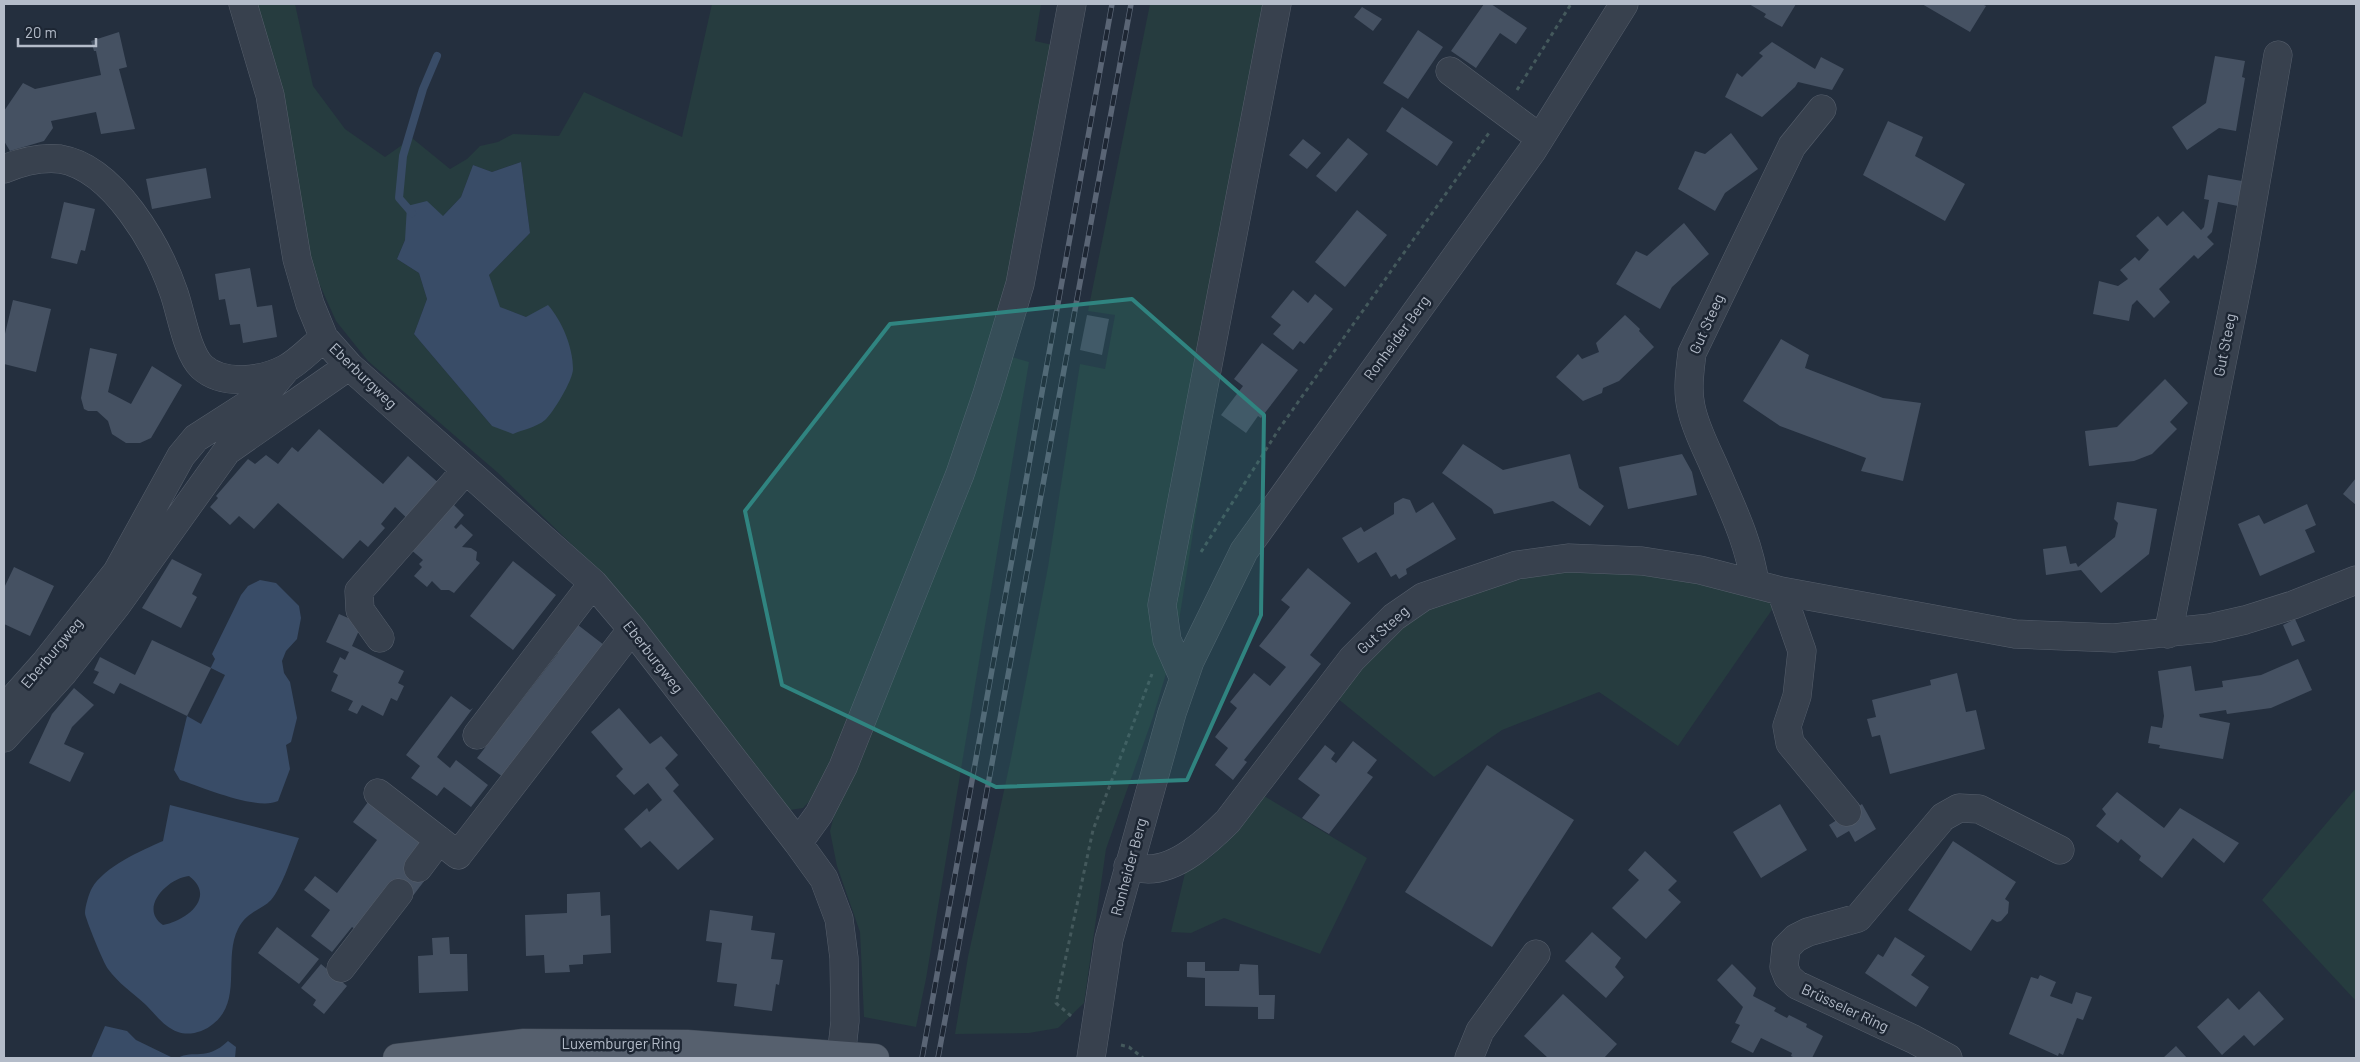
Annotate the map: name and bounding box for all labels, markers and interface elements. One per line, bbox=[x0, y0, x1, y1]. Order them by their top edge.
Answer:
scale bar bbox=[18, 15, 95, 47]
text: 20 m bbox=[25, 23, 57, 41]
street label: Ronheider Berg bbox=[1359, 291, 1433, 383]
street label: Gut Steeg bbox=[1685, 291, 1727, 356]
street label: Gut Steeg bbox=[2209, 312, 2239, 378]
street label: Eberburgweg bbox=[326, 339, 401, 412]
street label: Gut Steeg bbox=[1353, 601, 1412, 657]
street label: Eberburgweg bbox=[16, 613, 86, 691]
street label: Eberburgweg bbox=[620, 617, 688, 696]
street label: Ronheider Berg bbox=[1106, 816, 1150, 918]
street label: Brüsseler Ring bbox=[1799, 979, 1892, 1035]
street label: Luxemburger Ring bbox=[562, 1034, 680, 1052]

